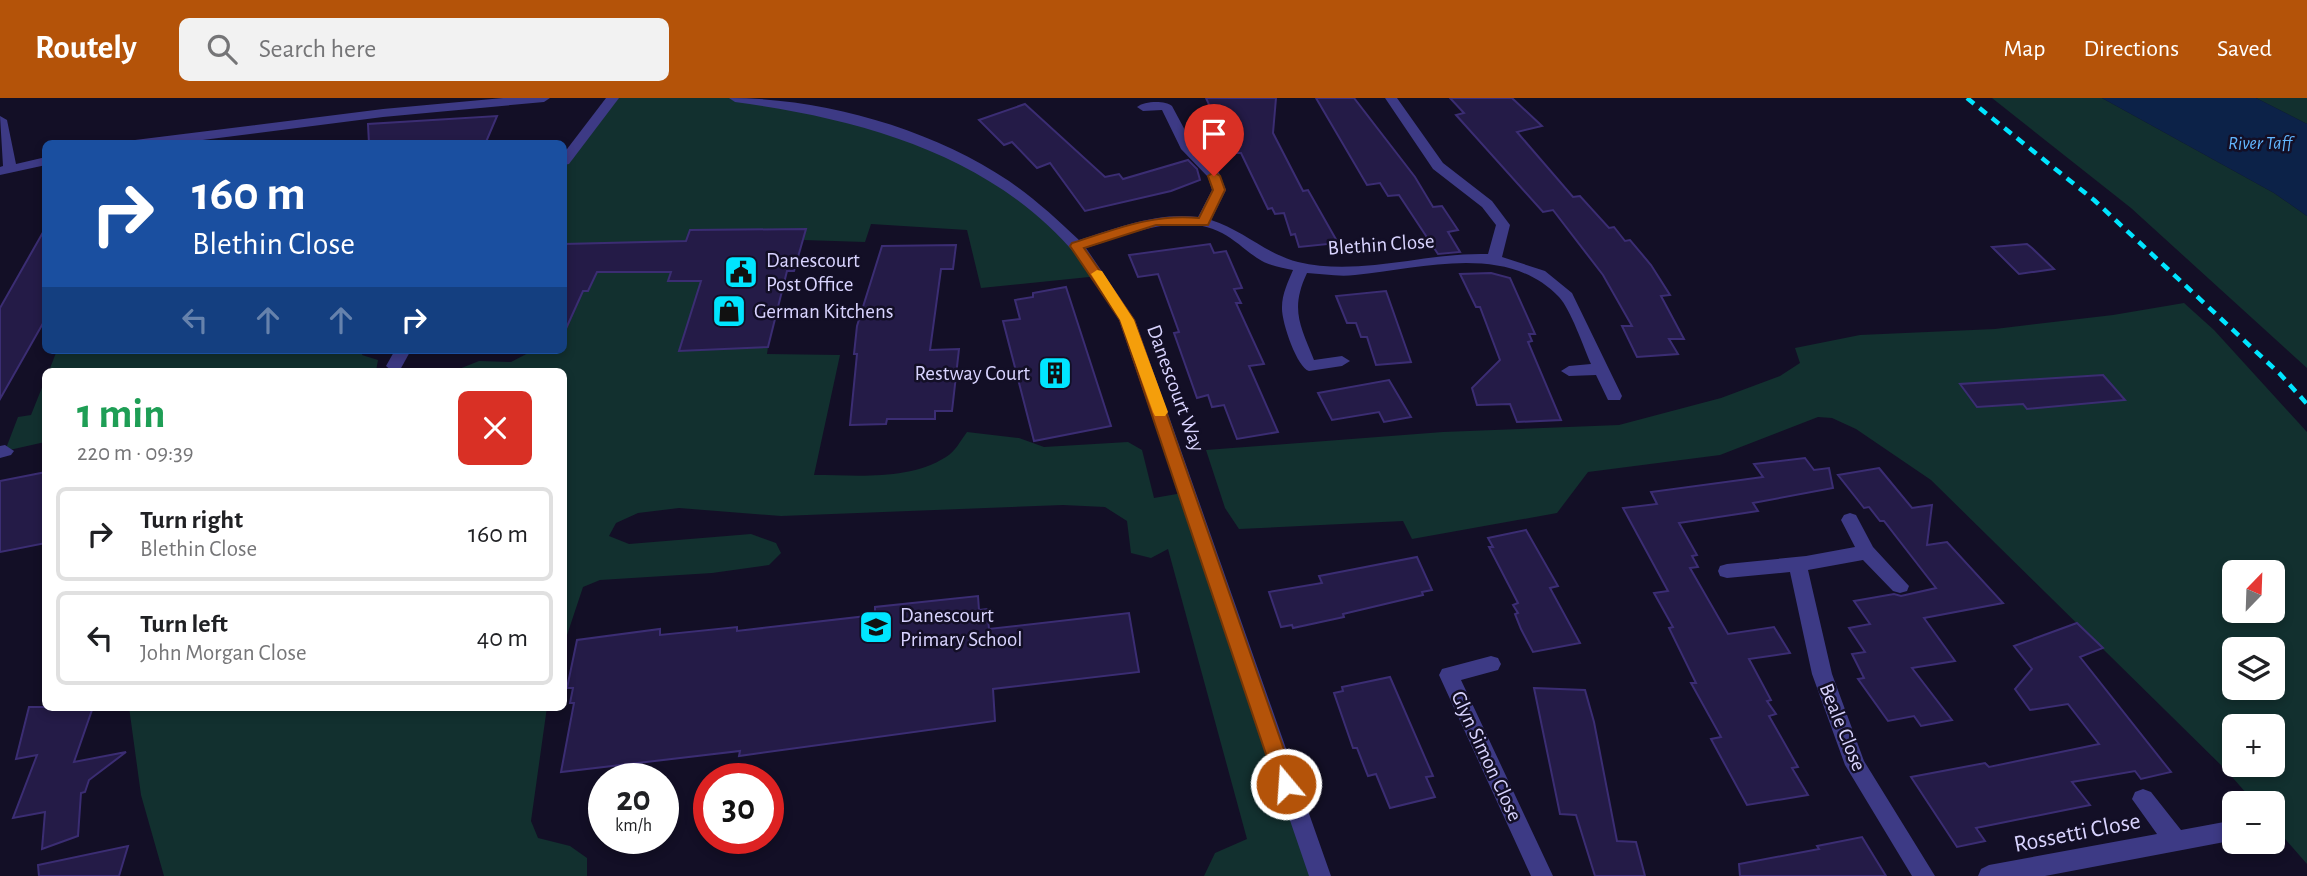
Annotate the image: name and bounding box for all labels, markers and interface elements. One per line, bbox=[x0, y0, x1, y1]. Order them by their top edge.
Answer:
search box bbox=[179, 18, 669, 81]
icon: search bbox=[203, 30, 241, 68]
text: Routely bbox=[35, 32, 137, 65]
text: Search here bbox=[259, 36, 376, 62]
text: Map bbox=[2003, 37, 2045, 61]
text: Directions bbox=[2083, 37, 2179, 61]
text: Saved bbox=[2217, 37, 2272, 61]
pin bbox=[1184, 104, 1244, 176]
icon: arrive bbox=[1195, 115, 1233, 153]
water label: River Taff bbox=[2228, 134, 2296, 153]
icon: right bbox=[77, 168, 168, 259]
text: 160 m bbox=[192, 170, 306, 219]
text: Blethin Close bbox=[192, 228, 355, 260]
street label: Blethin Close bbox=[1327, 230, 1435, 259]
place label: Danescourt Post Office bbox=[766, 250, 860, 295]
public building icon: Danescourt Post Office bbox=[722, 253, 760, 291]
shop icon: German Kitchens bbox=[710, 292, 748, 330]
icon: left bbox=[176, 301, 214, 339]
icon: ahead bbox=[249, 301, 287, 339]
icon: ahead bbox=[322, 301, 360, 339]
icon: right bbox=[395, 301, 433, 339]
place label: German Kitchens bbox=[754, 301, 894, 322]
street label: Danescourt Way bbox=[1143, 322, 1208, 454]
building icon: Restway Court bbox=[1036, 354, 1074, 392]
place label: Restway Court bbox=[914, 363, 1030, 384]
button: close bbox=[458, 391, 532, 465]
text: 1 min bbox=[77, 393, 166, 435]
text: 220 m · 09:39 bbox=[77, 442, 194, 465]
text: Turn right bbox=[140, 507, 243, 533]
icon: right bbox=[81, 515, 119, 553]
text: 160 m bbox=[468, 521, 528, 547]
text: Blethin Close bbox=[140, 538, 257, 561]
north arrow bbox=[2222, 560, 2286, 623]
map controls bbox=[2222, 560, 2285, 854]
place label: Danescourt Primary School bbox=[900, 605, 1023, 650]
school or university icon: Danescourt Primary School bbox=[857, 608, 895, 646]
text: Turn left bbox=[140, 611, 228, 637]
icon: left bbox=[81, 619, 119, 657]
text: 40 m bbox=[477, 625, 528, 651]
button: layers bbox=[2222, 637, 2285, 700]
text: John Morgan Close bbox=[140, 642, 307, 665]
street label: Beale Close bbox=[1815, 680, 1870, 774]
street label: Glyn Simon Close bbox=[1447, 688, 1526, 824]
button: + bbox=[2222, 714, 2285, 777]
position arrow bbox=[1249, 747, 1323, 821]
speed limit sign: 30 bbox=[693, 763, 784, 854]
text: 20 bbox=[616, 782, 651, 817]
button: − bbox=[2222, 791, 2285, 854]
street label: Rossetti Close bbox=[2012, 809, 2142, 857]
text: km/h bbox=[615, 817, 652, 835]

